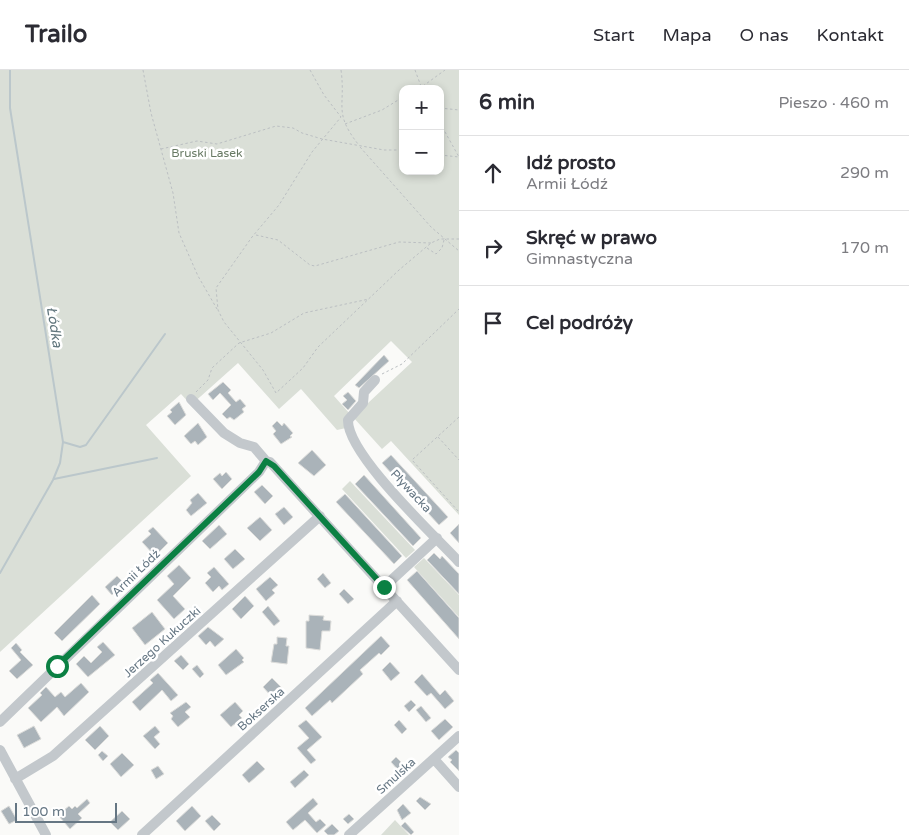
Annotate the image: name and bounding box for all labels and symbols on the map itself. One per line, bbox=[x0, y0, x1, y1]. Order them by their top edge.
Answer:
park label: Bruski Lasek bbox=[171, 146, 243, 160]
water label: Łódka bbox=[43, 306, 66, 350]
street label: Pływacka bbox=[388, 467, 434, 515]
street label: Armii Łódź bbox=[109, 547, 163, 599]
route end bbox=[373, 576, 396, 599]
street label: Jerzego Kukuczki bbox=[121, 604, 203, 680]
route start bbox=[46, 655, 69, 678]
street label: Bokserska bbox=[235, 684, 287, 734]
street label: Smulska bbox=[374, 755, 418, 797]
scale bar bbox=[15, 800, 118, 823]

